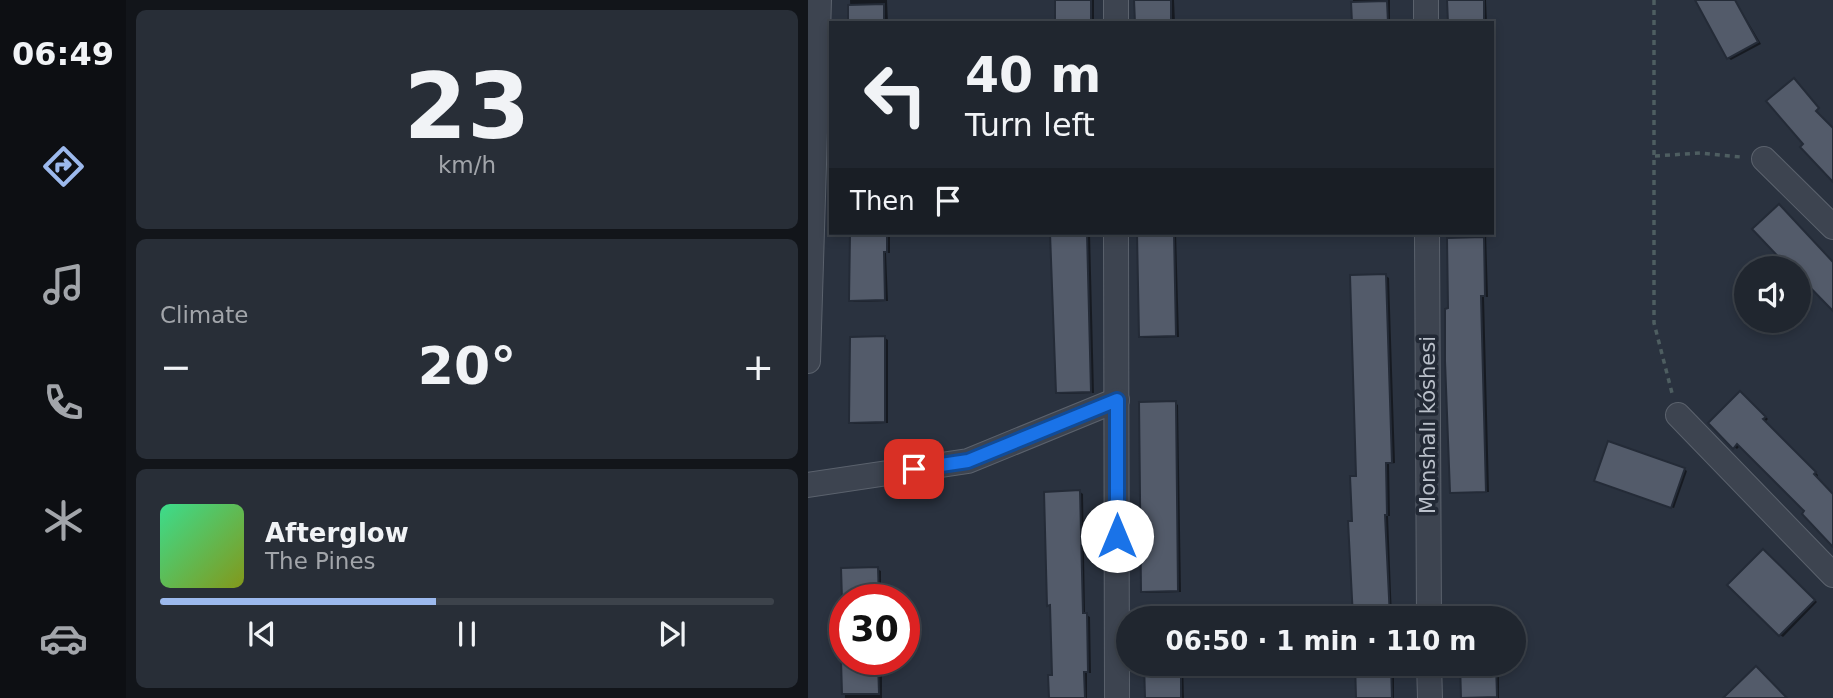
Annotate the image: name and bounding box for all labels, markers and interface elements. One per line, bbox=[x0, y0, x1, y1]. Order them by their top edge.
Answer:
text: 06:49 bbox=[12, 35, 114, 73]
text: 40 m bbox=[965, 47, 1101, 104]
icon: left bbox=[850, 49, 941, 140]
text: 23 bbox=[404, 54, 530, 159]
text: Turn left bbox=[965, 106, 1095, 144]
icon: directions bbox=[39, 142, 88, 191]
text: km/h bbox=[438, 152, 496, 178]
icon: arrive bbox=[929, 182, 967, 220]
text: Then bbox=[850, 186, 915, 216]
map controls bbox=[1734, 256, 1811, 333]
button: sound bbox=[1734, 256, 1811, 333]
icon: music bbox=[39, 260, 88, 309]
text: Climate bbox=[160, 302, 249, 328]
text: 20° bbox=[418, 336, 516, 396]
street label: Monshalı kóshesi bbox=[1416, 336, 1440, 514]
text: − bbox=[160, 345, 192, 389]
text: + bbox=[742, 345, 774, 389]
icon: phone bbox=[39, 378, 88, 427]
pin bbox=[884, 439, 944, 499]
icon: arrive bbox=[895, 450, 933, 488]
icon: climate bbox=[39, 496, 88, 545]
position arrow bbox=[1080, 499, 1154, 573]
text: Afterglow bbox=[265, 518, 409, 548]
text: The Pines bbox=[265, 548, 376, 574]
speed limit sign: 30 bbox=[829, 584, 920, 675]
icon: car bbox=[39, 614, 88, 663]
icon: previous bbox=[243, 615, 281, 653]
icon: pause bbox=[448, 615, 486, 653]
icon: next bbox=[653, 615, 691, 653]
text: 06:50 · 1 min · 110 m bbox=[1166, 626, 1476, 656]

